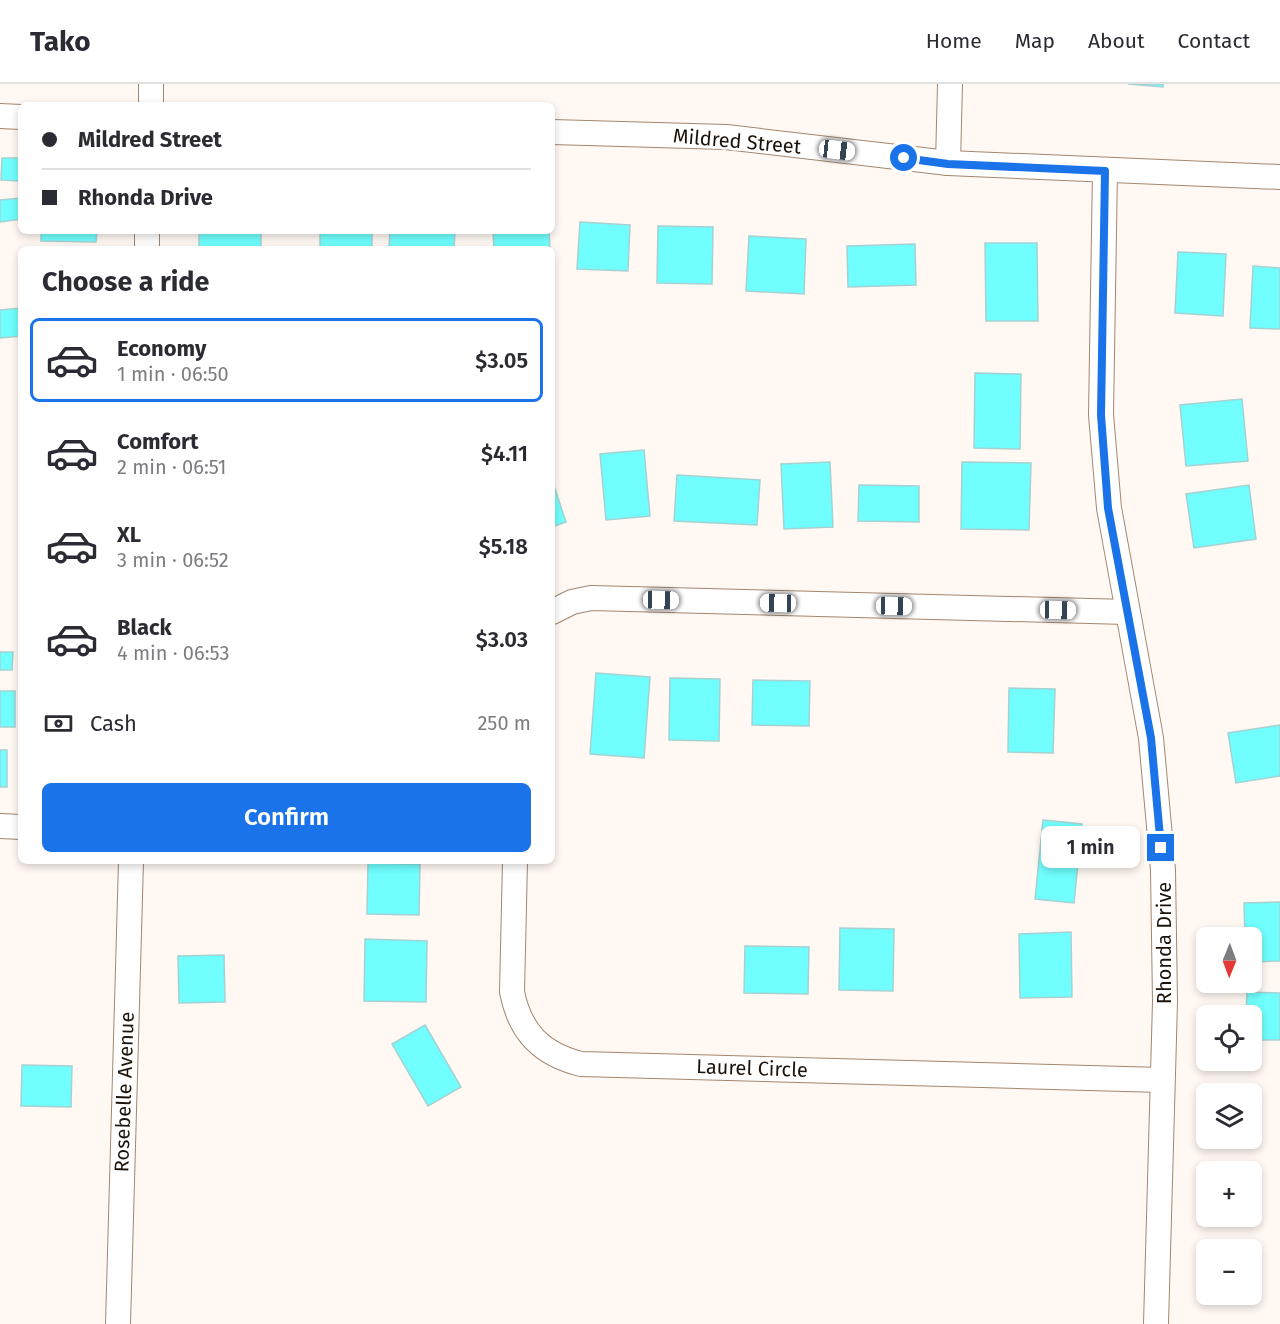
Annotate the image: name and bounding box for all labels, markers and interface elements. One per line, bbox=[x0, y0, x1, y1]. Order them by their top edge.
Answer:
text: Tako bbox=[30, 25, 91, 58]
text: Home bbox=[926, 28, 982, 54]
text: Map bbox=[1015, 28, 1055, 54]
text: About bbox=[1088, 28, 1145, 54]
text: Contact bbox=[1178, 28, 1250, 54]
street label: Mildred Street bbox=[672, 123, 803, 159]
text: Mildred Street bbox=[78, 126, 222, 153]
car bbox=[818, 139, 856, 161]
route start bbox=[890, 144, 917, 171]
text: Rhonda Drive bbox=[78, 184, 213, 211]
text: Choose a ride bbox=[42, 266, 209, 298]
icon: car bbox=[45, 333, 99, 387]
text: Economy bbox=[117, 335, 206, 362]
text: $3.05 bbox=[475, 347, 528, 374]
text: 1 min · 06:50 bbox=[117, 362, 229, 386]
icon: car bbox=[45, 426, 99, 480]
text: Comfort bbox=[117, 428, 198, 455]
text: $4.11 bbox=[481, 440, 528, 467]
text: 2 min · 06:51 bbox=[117, 455, 226, 479]
icon: car bbox=[45, 519, 99, 573]
text: XL bbox=[117, 521, 141, 548]
text: $5.18 bbox=[479, 533, 528, 560]
text: 3 min · 06:52 bbox=[117, 548, 229, 572]
car bbox=[643, 591, 679, 609]
car bbox=[760, 594, 796, 612]
car bbox=[876, 597, 912, 615]
car bbox=[1040, 601, 1076, 619]
icon: car bbox=[45, 612, 99, 666]
text: Black bbox=[117, 614, 172, 641]
text: $3.03 bbox=[476, 626, 528, 653]
text: 4 min · 06:53 bbox=[117, 641, 229, 665]
icon: cash bbox=[42, 707, 75, 740]
text: Cash bbox=[90, 710, 137, 737]
text: 250 m bbox=[477, 711, 531, 735]
button: Confirm bbox=[42, 783, 531, 852]
callout: 1 min bbox=[1041, 827, 1140, 869]
route end bbox=[1147, 834, 1174, 861]
text: 1 min bbox=[1066, 835, 1115, 859]
street label: Rhonda Drive bbox=[1152, 882, 1176, 1004]
north arrow bbox=[1196, 927, 1262, 993]
map controls bbox=[1196, 927, 1262, 1305]
button: locate bbox=[1196, 1005, 1262, 1071]
street label: Rosebelle Avenue bbox=[109, 1011, 139, 1173]
street label: Laurel Circle bbox=[696, 1054, 808, 1082]
button: layers bbox=[1196, 1083, 1262, 1149]
button: + bbox=[1196, 1161, 1262, 1227]
button: − bbox=[1196, 1239, 1262, 1305]

